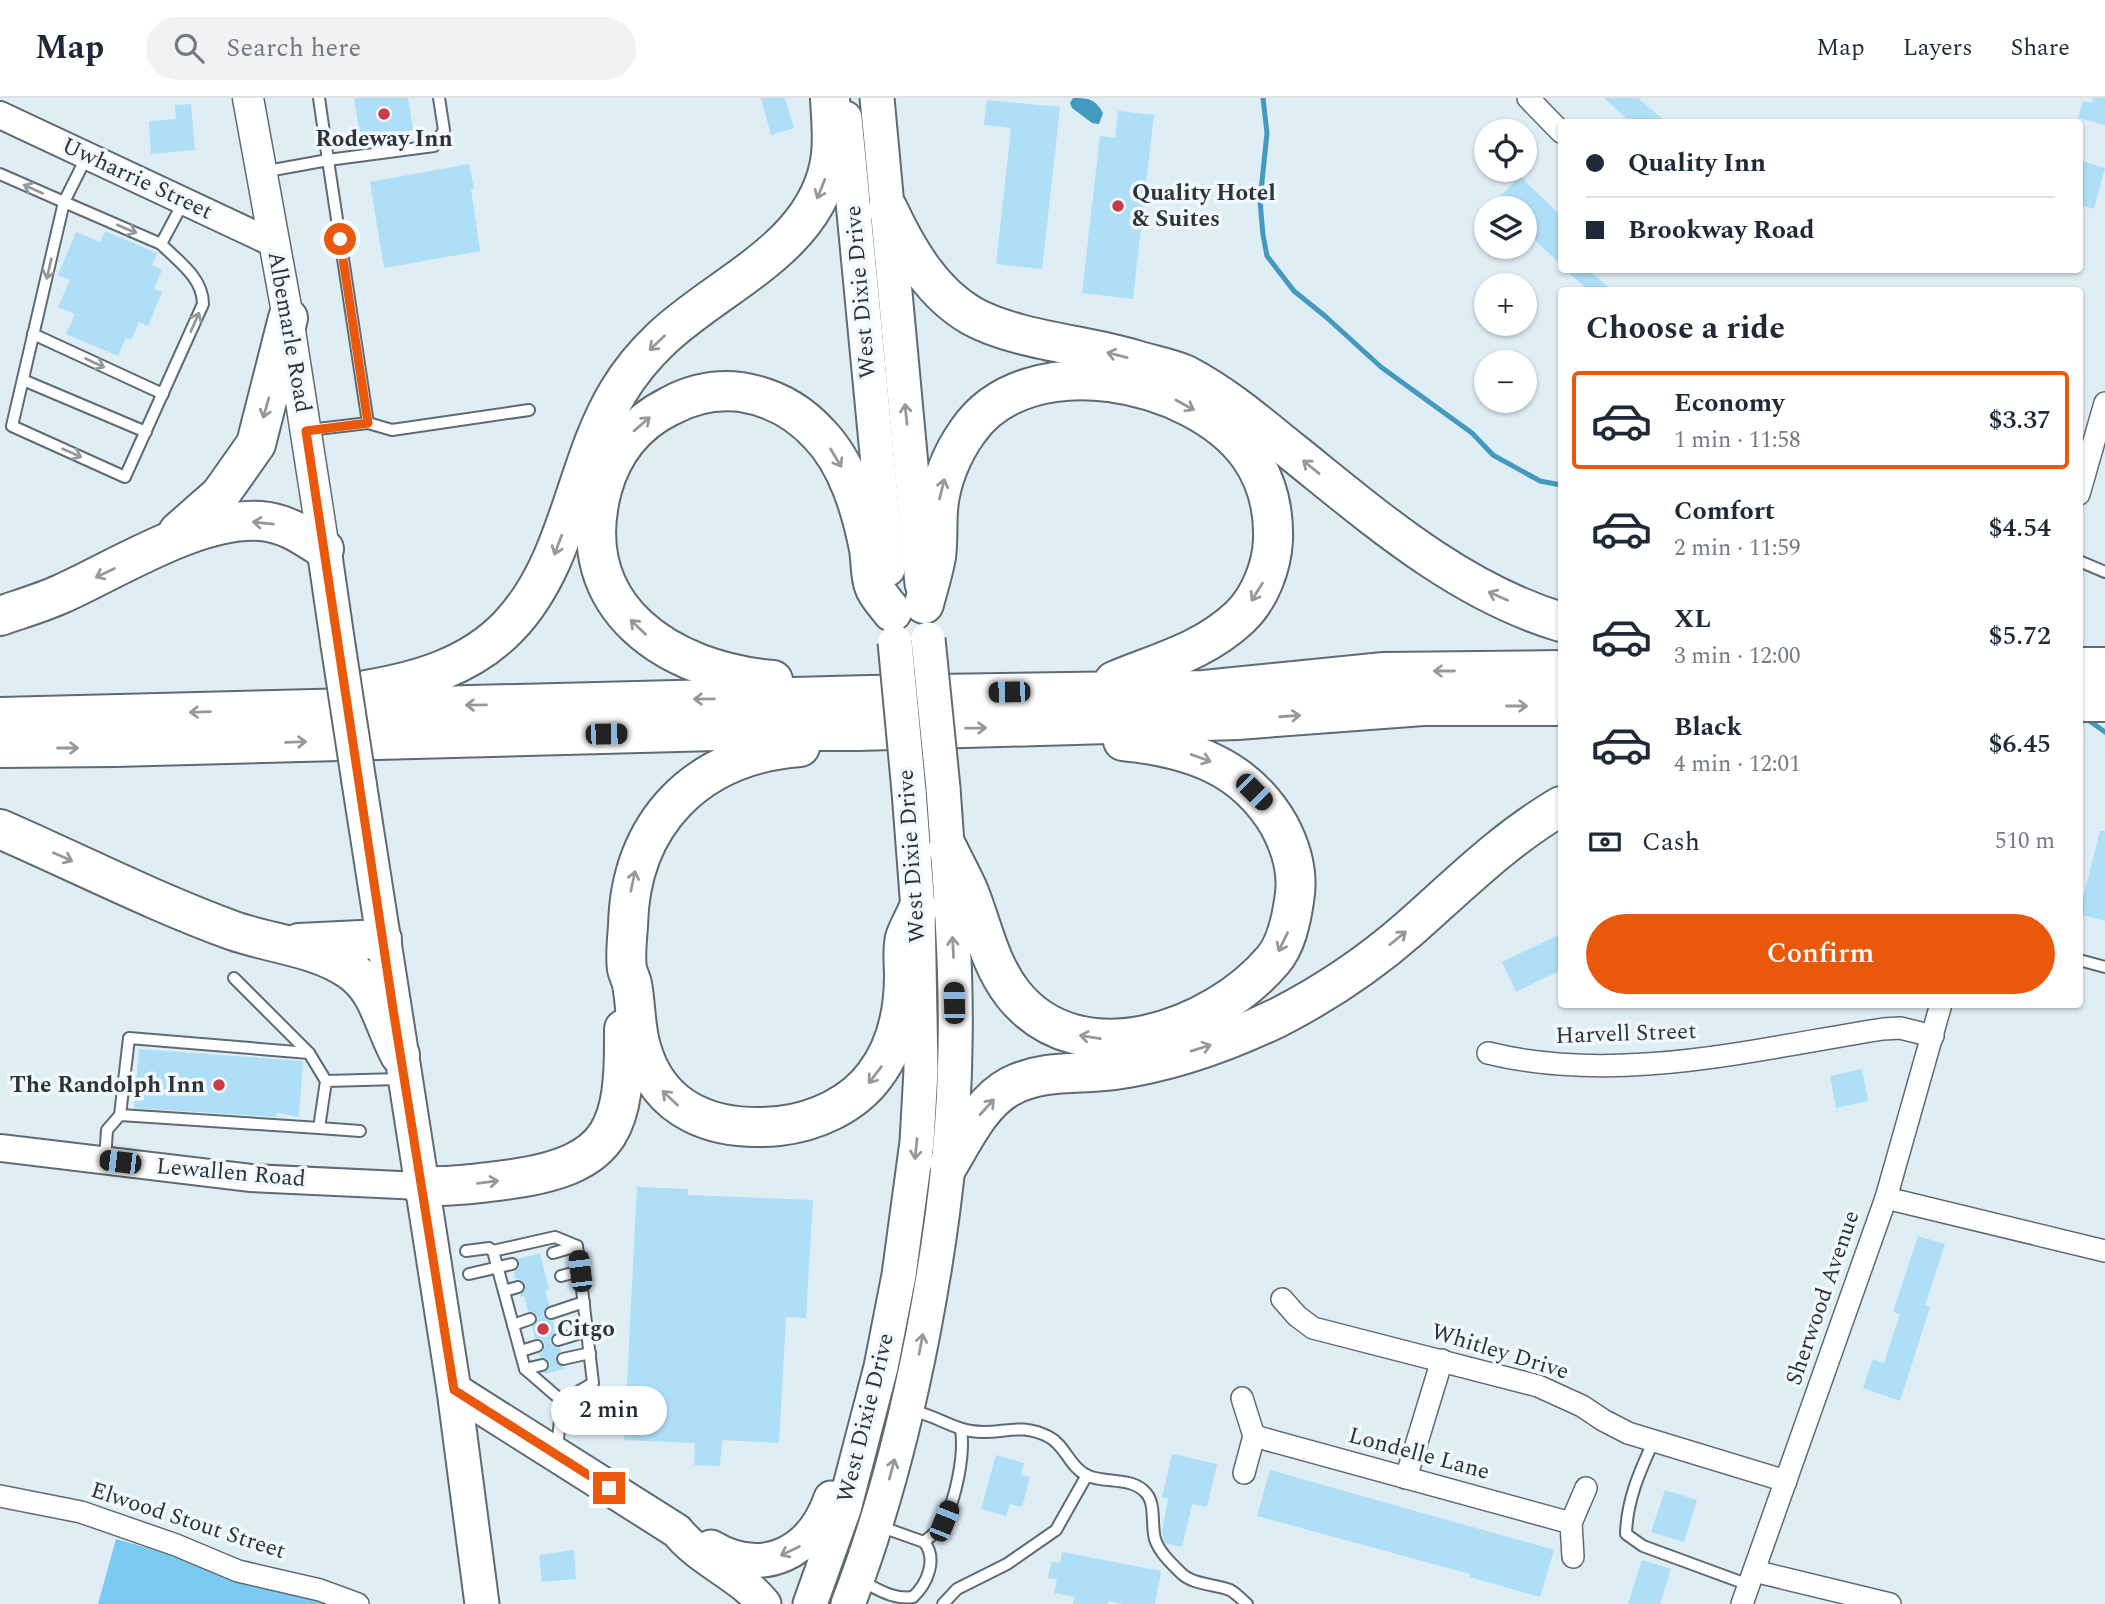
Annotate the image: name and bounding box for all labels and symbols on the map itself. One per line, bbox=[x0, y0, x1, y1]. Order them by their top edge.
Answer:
marker: Rodeway Inn bbox=[376, 106, 392, 122]
place label: Rodeway Inn bbox=[315, 122, 453, 157]
street label: Uwharrie Street bbox=[56, 129, 218, 229]
place label: Quality Hotel & Suites bbox=[1132, 176, 1276, 237]
one-way arrow bbox=[814, 178, 827, 199]
one-way arrow bbox=[23, 182, 45, 195]
marker: Quality Hotel & Suites bbox=[1110, 198, 1126, 214]
street label: West Dixie Drive bbox=[836, 204, 886, 380]
one-way arrow bbox=[115, 223, 137, 236]
route start bbox=[324, 223, 356, 255]
street label: Albemarle Road bbox=[258, 248, 320, 416]
one-way arrow bbox=[41, 257, 55, 280]
one-way arrow bbox=[189, 312, 202, 334]
one-way arrow bbox=[649, 334, 666, 351]
one-way arrow bbox=[1106, 348, 1129, 361]
one-way arrow bbox=[84, 357, 106, 370]
one-way arrow bbox=[258, 397, 271, 419]
one-way arrow bbox=[1174, 398, 1194, 412]
one-way arrow bbox=[899, 403, 912, 426]
one-way arrow bbox=[633, 416, 651, 432]
one-way arrow bbox=[61, 447, 83, 460]
one-way arrow bbox=[829, 447, 843, 467]
one-way arrow bbox=[1303, 459, 1321, 475]
one-way arrow bbox=[936, 478, 949, 501]
one-way arrow bbox=[252, 516, 275, 529]
one-way arrow bbox=[550, 533, 563, 555]
one-way arrow bbox=[95, 566, 116, 580]
one-way arrow bbox=[1250, 582, 1265, 601]
one-way arrow bbox=[1488, 589, 1509, 602]
one-way arrow bbox=[630, 618, 647, 635]
one-way arrow bbox=[1433, 664, 1456, 678]
car bbox=[988, 681, 1031, 703]
one-way arrow bbox=[693, 692, 716, 706]
one-way arrow bbox=[465, 698, 488, 711]
one-way arrow bbox=[1506, 699, 1529, 713]
one-way arrow bbox=[189, 705, 212, 718]
one-way arrow bbox=[1278, 709, 1301, 722]
one-way arrow bbox=[964, 721, 987, 734]
car bbox=[585, 723, 628, 745]
one-way arrow bbox=[284, 736, 307, 749]
one-way arrow bbox=[56, 741, 79, 754]
one-way arrow bbox=[1190, 753, 1212, 765]
street label: West Dixie Drive bbox=[888, 768, 936, 944]
car bbox=[1232, 770, 1277, 814]
one-way arrow bbox=[52, 851, 73, 864]
one-way arrow bbox=[627, 870, 641, 893]
one-way arrow bbox=[1389, 930, 1407, 945]
one-way arrow bbox=[1275, 931, 1288, 952]
one-way arrow bbox=[946, 936, 959, 959]
car bbox=[944, 982, 965, 1024]
street label: Harvell Street bbox=[1555, 1014, 1697, 1054]
one-way arrow bbox=[1079, 1030, 1102, 1043]
one-way arrow bbox=[1190, 1041, 1212, 1054]
one-way arrow bbox=[867, 1065, 882, 1084]
place label: The Randolph Inn bbox=[10, 1068, 205, 1103]
marker: The Randolph Inn bbox=[211, 1077, 227, 1093]
one-way arrow bbox=[661, 1090, 679, 1106]
one-way arrow bbox=[979, 1098, 995, 1116]
one-way arrow bbox=[909, 1137, 922, 1160]
car bbox=[98, 1149, 143, 1175]
street label: Lewallen Road bbox=[155, 1149, 307, 1197]
one-way arrow bbox=[477, 1175, 499, 1188]
street label: Sherwood Avenue bbox=[1777, 1206, 1869, 1390]
car bbox=[568, 1249, 593, 1293]
place label: Citgo bbox=[557, 1312, 615, 1347]
street label: Whitley Drive bbox=[1427, 1314, 1573, 1390]
marker: Citgo bbox=[535, 1321, 551, 1337]
street label: West Dixie Drive bbox=[828, 1330, 904, 1506]
one-way arrow bbox=[914, 1333, 928, 1356]
callout: 2 min bbox=[551, 1386, 667, 1436]
street label: Londelle Lane bbox=[1344, 1418, 1494, 1490]
one-way arrow bbox=[886, 1459, 899, 1481]
route end bbox=[593, 1472, 625, 1504]
street label: Elwood Stout Street bbox=[86, 1473, 290, 1569]
car bbox=[927, 1498, 962, 1544]
one-way arrow bbox=[780, 1544, 801, 1558]

